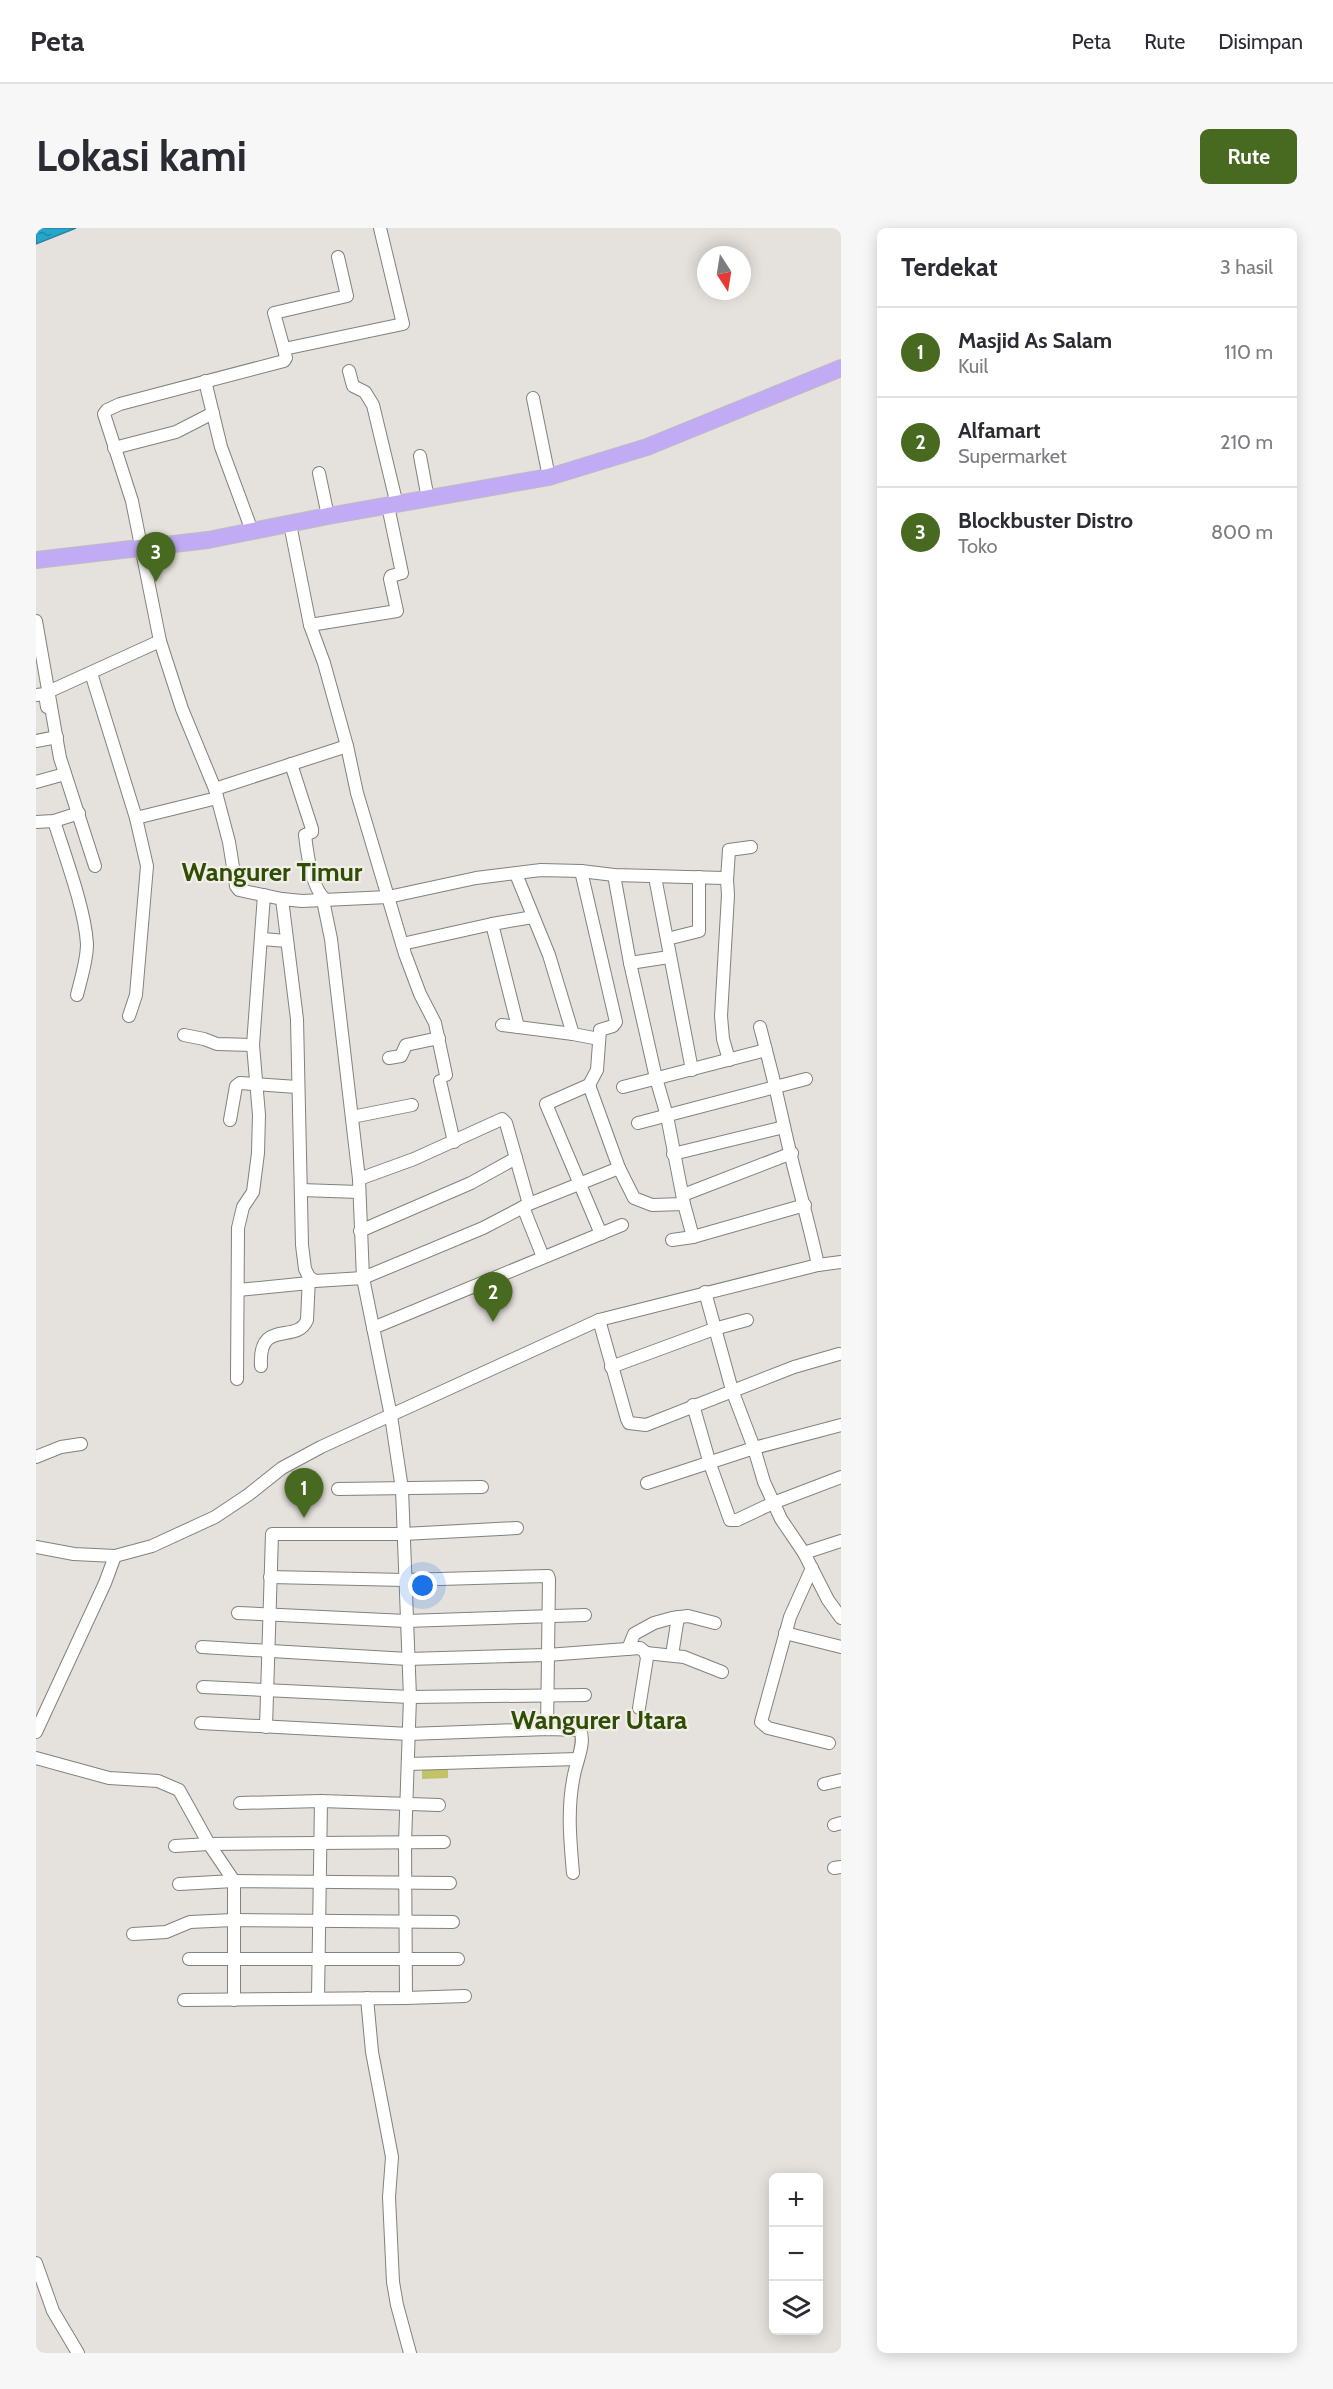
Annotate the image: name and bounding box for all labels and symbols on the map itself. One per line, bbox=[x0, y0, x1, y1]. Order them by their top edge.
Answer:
north arrow bbox=[697, 246, 751, 300]
pin: 3 bbox=[136, 532, 176, 582]
district label: Wangurer Timur bbox=[182, 856, 363, 888]
pin: 2 bbox=[474, 1272, 512, 1322]
pin: 1 bbox=[284, 1468, 324, 1518]
your location bbox=[408, 1571, 437, 1600]
district label: Wangurer Utara bbox=[511, 1704, 687, 1736]

